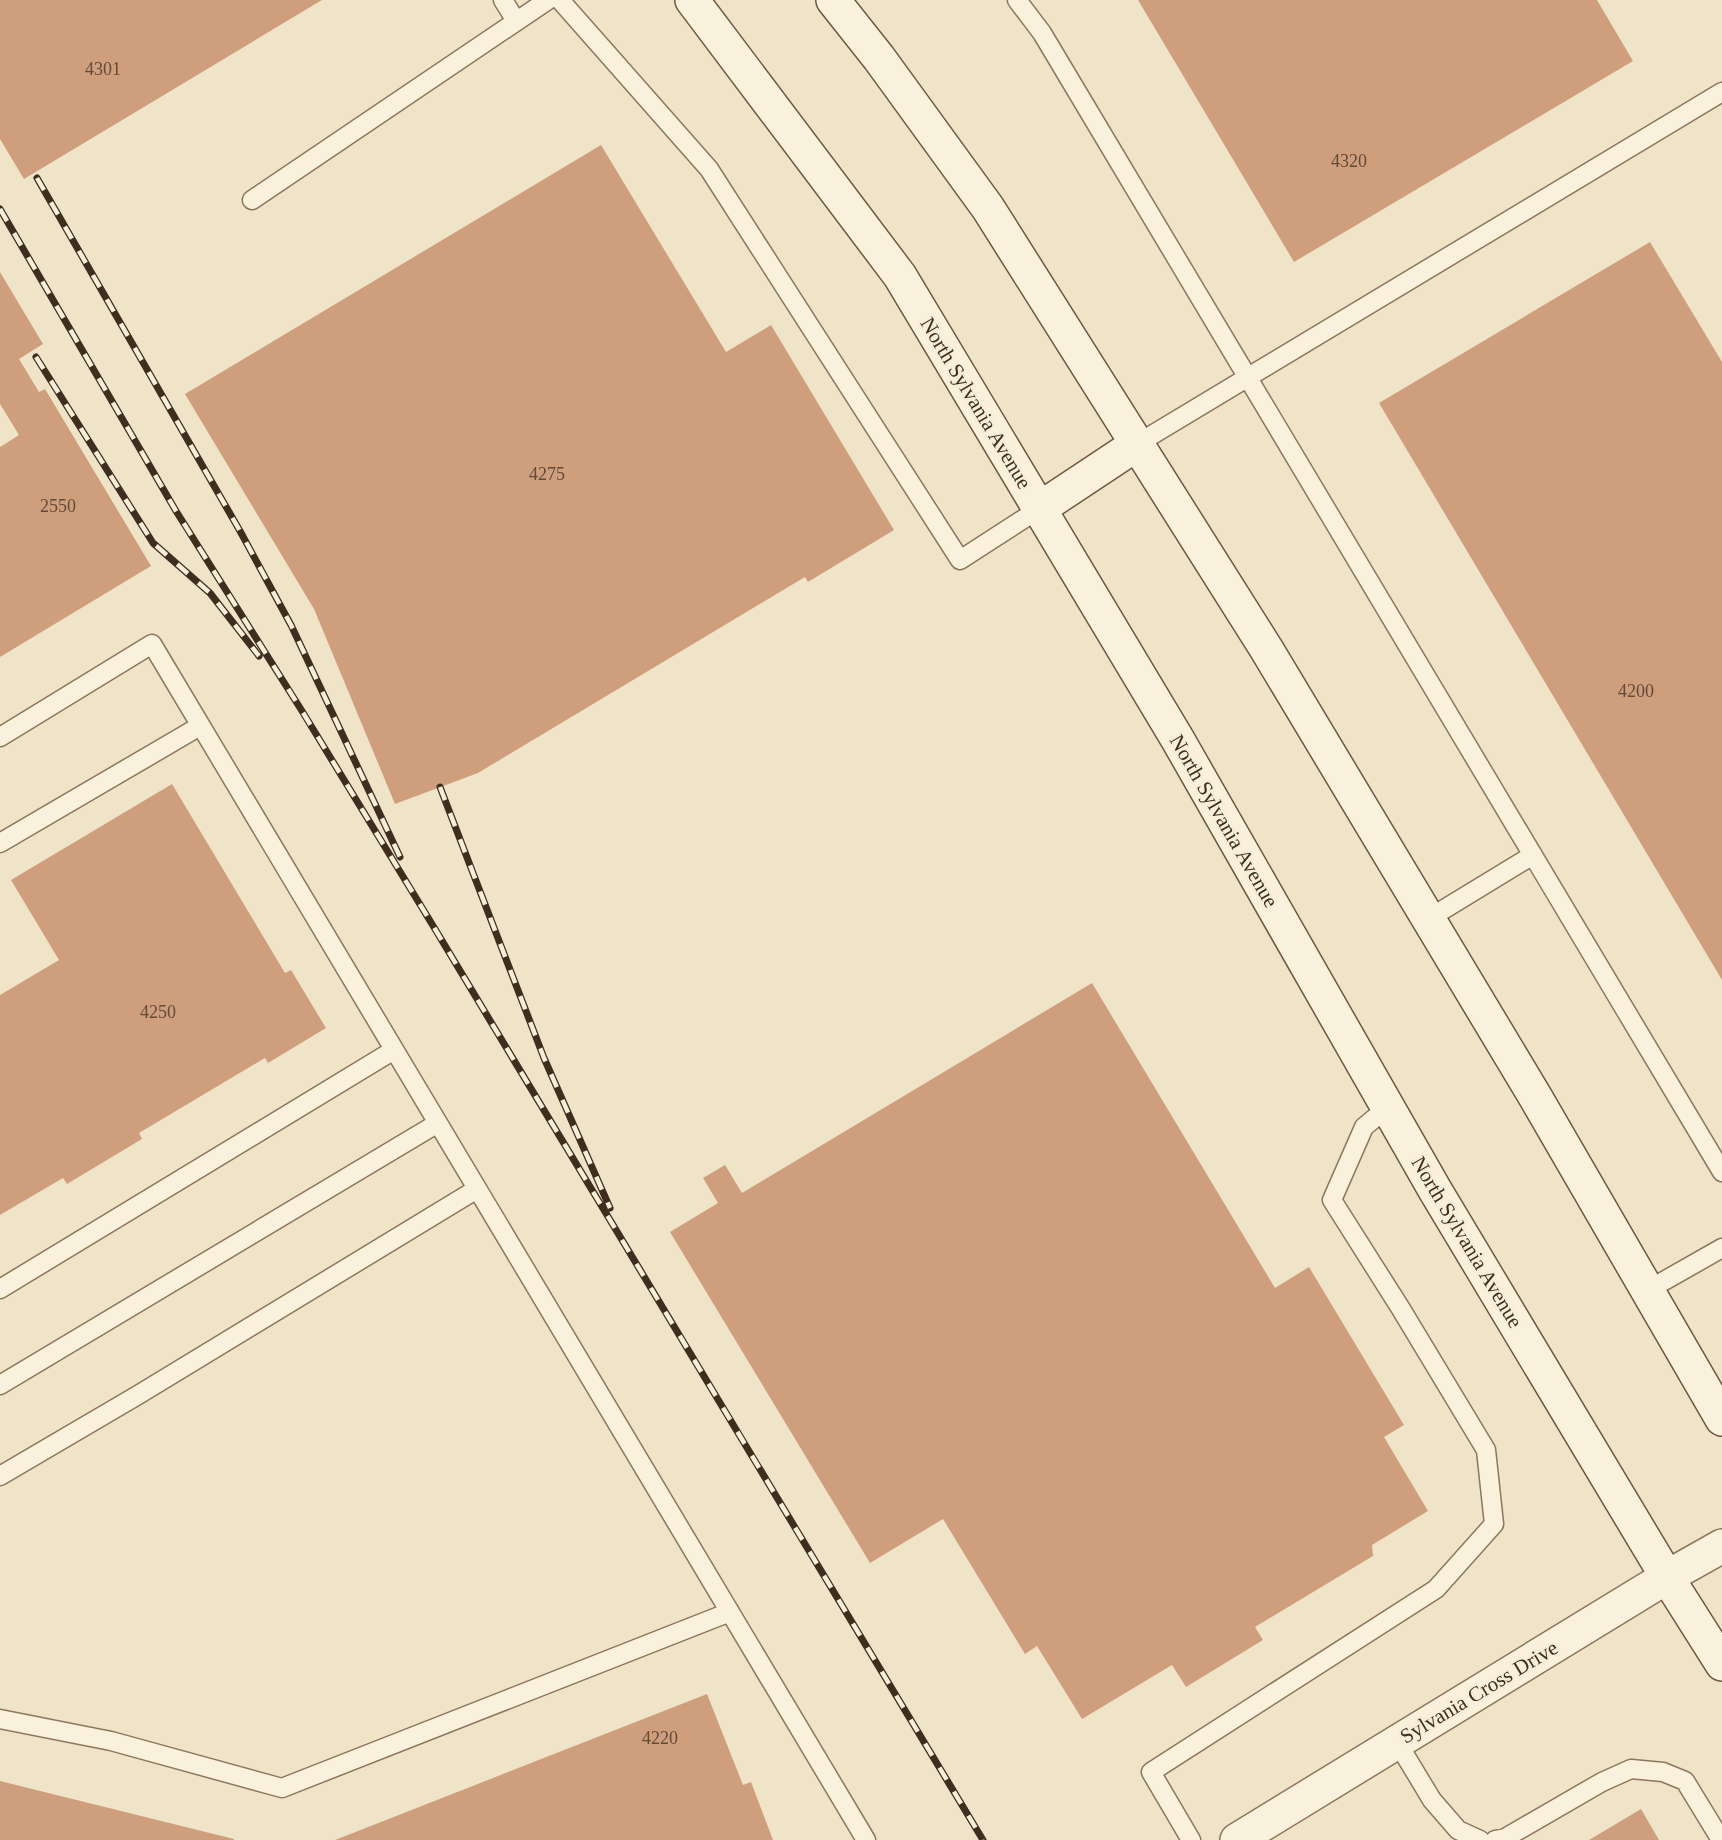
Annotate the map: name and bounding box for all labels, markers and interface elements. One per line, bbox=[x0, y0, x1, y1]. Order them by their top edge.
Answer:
house number: 4301 bbox=[85, 59, 121, 79]
house number: 4320 bbox=[1331, 151, 1367, 171]
street label: North Sylvania Avenue bbox=[915, 313, 1037, 493]
house number: 4275 bbox=[529, 464, 565, 484]
house number: 2550 bbox=[40, 496, 76, 516]
house number: 4200 bbox=[1618, 681, 1654, 701]
street label: North Sylvania Avenue bbox=[1165, 730, 1283, 912]
house number: 4250 bbox=[140, 1002, 176, 1022]
street label: North Sylvania Avenue bbox=[1406, 1152, 1528, 1332]
street label: Sylvania Cross Drive bbox=[1396, 1635, 1562, 1749]
house number: 4220 bbox=[642, 1728, 678, 1748]

